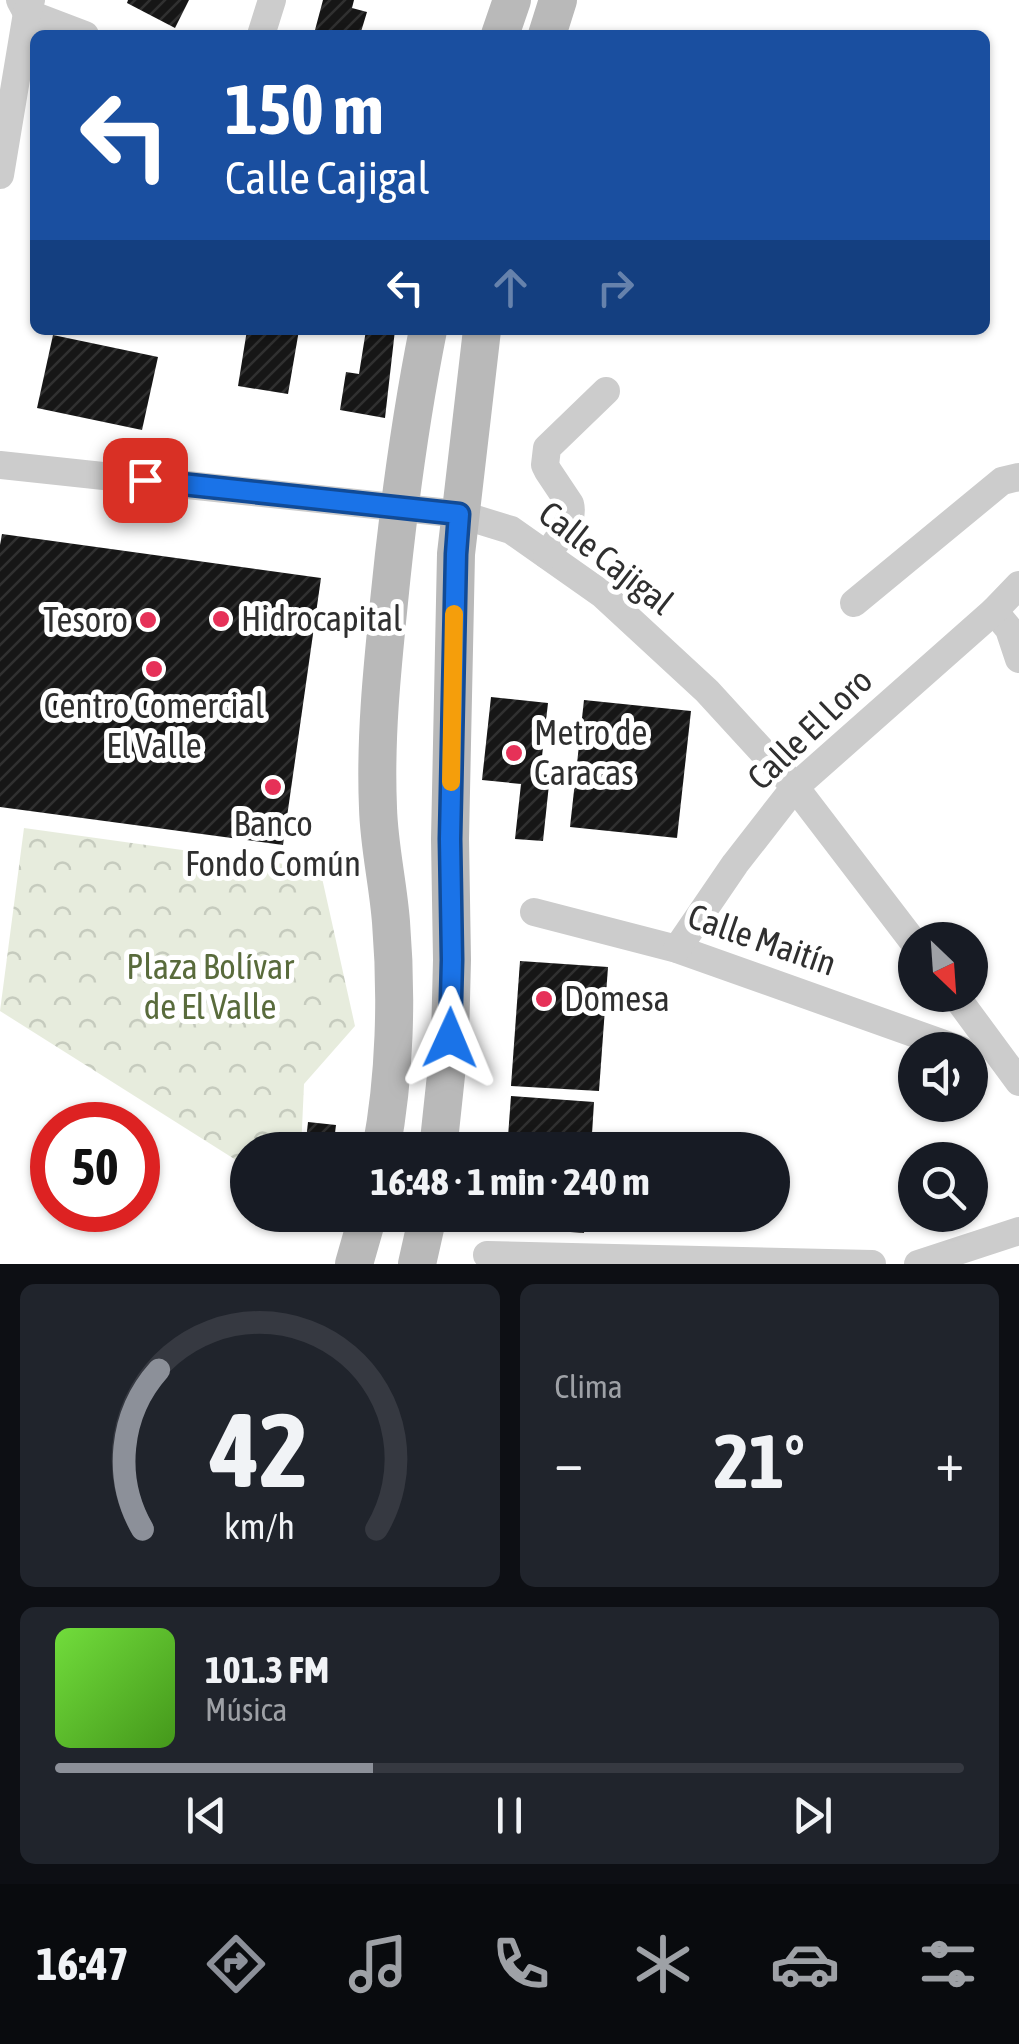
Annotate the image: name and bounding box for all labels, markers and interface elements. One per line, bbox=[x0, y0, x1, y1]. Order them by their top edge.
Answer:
text: 150 m bbox=[225, 69, 384, 149]
icon: left bbox=[60, 70, 190, 200]
text: Calle Cajigal bbox=[225, 152, 429, 204]
icon: left bbox=[378, 260, 433, 315]
icon: ahead bbox=[483, 260, 538, 315]
icon: right bbox=[588, 260, 643, 315]
pin bbox=[103, 438, 188, 523]
icon: arrive bbox=[118, 453, 173, 508]
street label: Calle Cajigal bbox=[532, 493, 682, 622]
place label: Hidrocapital bbox=[241, 598, 402, 638]
place label: Tesoro bbox=[43, 599, 128, 639]
marker: Hidrocapital bbox=[210, 608, 232, 630]
marker: Tesoro bbox=[137, 609, 159, 631]
marker: Centro Comercial El Valle bbox=[143, 658, 165, 680]
street label: Calle El Loro bbox=[739, 659, 880, 797]
place label: Centro Comercial El Valle bbox=[44, 685, 264, 765]
place label: Metro de Caracas bbox=[534, 712, 647, 792]
marker: Metro de Caracas bbox=[503, 742, 525, 764]
marker: Banco Fondo Común bbox=[262, 776, 284, 798]
place label: Banco Fondo Común bbox=[185, 803, 361, 883]
street label: Calle Maitín bbox=[683, 895, 842, 983]
north arrow bbox=[898, 922, 988, 1012]
map controls bbox=[898, 922, 988, 1232]
park label: Plaza Bolívar de El Valle bbox=[126, 946, 294, 1026]
place label: Domesa bbox=[564, 978, 670, 1018]
position arrow bbox=[398, 986, 502, 1090]
marker: Domesa bbox=[533, 988, 555, 1010]
button: sound bbox=[898, 1032, 988, 1122]
speed limit sign: 50 bbox=[30, 1102, 160, 1232]
button: search bbox=[898, 1142, 988, 1232]
text: 16:48 · 1 min · 240 m bbox=[370, 1160, 650, 1203]
text: Clima bbox=[555, 1368, 623, 1405]
text: 42 bbox=[210, 1390, 309, 1509]
text: 21° bbox=[714, 1418, 805, 1504]
text: − bbox=[555, 1430, 583, 1493]
text: + bbox=[935, 1430, 964, 1493]
text: km/h bbox=[224, 1506, 295, 1547]
text: 101.3 FM bbox=[205, 1648, 329, 1691]
text: Música bbox=[205, 1691, 287, 1728]
icon: previous bbox=[179, 1788, 234, 1843]
icon: pause bbox=[482, 1788, 537, 1843]
icon: next bbox=[785, 1788, 840, 1843]
icon: directions bbox=[201, 1929, 271, 1999]
icon: music bbox=[343, 1929, 413, 1999]
icon: phone bbox=[486, 1929, 556, 1999]
icon: climate bbox=[628, 1929, 698, 1999]
icon: car bbox=[770, 1929, 840, 1999]
icon: filters bbox=[913, 1929, 983, 1999]
text: 16:47 bbox=[36, 1938, 129, 1990]

